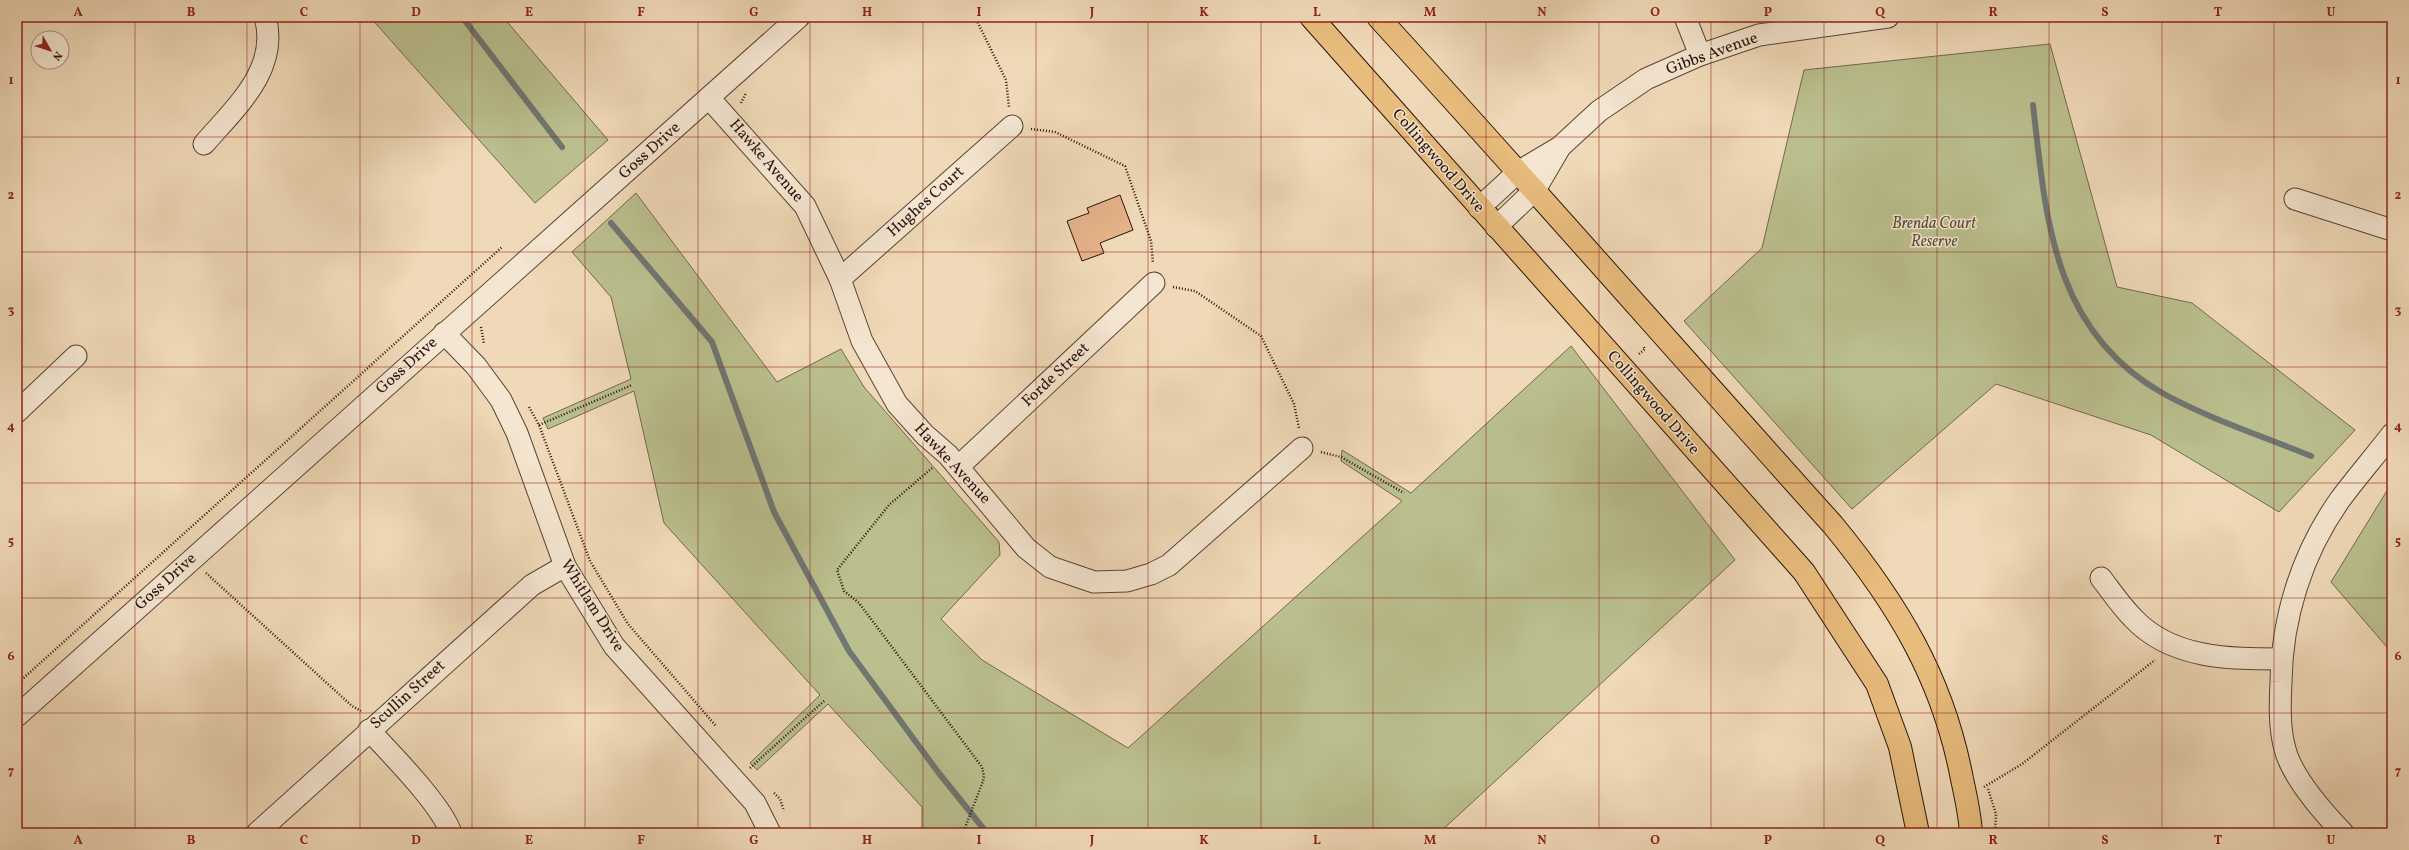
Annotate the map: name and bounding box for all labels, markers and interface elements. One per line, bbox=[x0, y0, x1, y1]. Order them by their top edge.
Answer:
text: A bbox=[73, 4, 83, 22]
text: B bbox=[187, 4, 196, 22]
text: C bbox=[300, 4, 308, 22]
text: D bbox=[411, 4, 421, 22]
text: E bbox=[525, 4, 533, 22]
text: F bbox=[637, 4, 645, 22]
text: G bbox=[749, 4, 759, 22]
text: H bbox=[862, 4, 872, 22]
text: I bbox=[977, 4, 982, 22]
text: J bbox=[1089, 4, 1095, 22]
text: K bbox=[1199, 4, 1209, 22]
text: L bbox=[1313, 4, 1321, 22]
text: M bbox=[1424, 4, 1437, 22]
text: N bbox=[1537, 4, 1547, 22]
text: O bbox=[1650, 4, 1660, 22]
text: P bbox=[1764, 4, 1772, 22]
text: Q bbox=[1875, 4, 1886, 22]
text: R bbox=[1988, 4, 1998, 22]
text: S bbox=[2101, 4, 2109, 22]
text: T bbox=[2214, 4, 2223, 22]
text: U bbox=[2327, 4, 2336, 22]
street label: Gibbs Avenue bbox=[1663, 27, 1761, 81]
north arrow bbox=[30, 30, 70, 70]
text: N bbox=[48, 48, 65, 63]
text: 1 bbox=[8, 72, 14, 90]
text: 1 bbox=[2395, 72, 2401, 90]
street label: Collingwood Drive bbox=[1387, 104, 1489, 218]
street label: Hawke Avenue bbox=[724, 115, 808, 207]
street label: Goss Drive bbox=[614, 117, 686, 185]
street label: Hughes Court bbox=[883, 161, 970, 243]
text: 2 bbox=[8, 187, 15, 205]
text: 2 bbox=[2395, 187, 2402, 205]
park label: Brenda Court Reserve bbox=[1892, 213, 1977, 253]
text: 3 bbox=[8, 302, 15, 320]
text: 3 bbox=[2395, 302, 2402, 320]
street label: Goss Drive bbox=[371, 332, 443, 400]
street label: Forde Street bbox=[1017, 338, 1095, 412]
street label: Collingwood Drive bbox=[1602, 346, 1704, 460]
text: 4 bbox=[7, 418, 15, 436]
text: 4 bbox=[2394, 418, 2402, 436]
street label: Hawke Avenue bbox=[909, 419, 995, 509]
text: 5 bbox=[8, 533, 14, 551]
text: 5 bbox=[2395, 533, 2401, 551]
street label: Goss Drive bbox=[130, 548, 202, 616]
street label: Whitlam Drive bbox=[555, 556, 629, 656]
text: 6 bbox=[7, 648, 15, 666]
text: 6 bbox=[2394, 648, 2402, 666]
street label: Scullin Street bbox=[366, 655, 451, 735]
text: 7 bbox=[8, 763, 14, 781]
text: 7 bbox=[2395, 763, 2401, 781]
text: A bbox=[73, 832, 83, 850]
text: B bbox=[187, 832, 196, 850]
text: C bbox=[300, 832, 308, 850]
text: D bbox=[411, 832, 421, 850]
text: E bbox=[525, 832, 533, 850]
text: F bbox=[637, 832, 645, 850]
text: G bbox=[749, 832, 759, 850]
text: H bbox=[862, 832, 872, 850]
text: I bbox=[977, 832, 982, 850]
text: J bbox=[1089, 832, 1095, 850]
text: K bbox=[1199, 832, 1209, 850]
text: L bbox=[1313, 832, 1321, 850]
text: M bbox=[1424, 832, 1437, 850]
text: N bbox=[1537, 832, 1547, 850]
text: O bbox=[1650, 832, 1660, 850]
text: P bbox=[1764, 832, 1772, 850]
text: Q bbox=[1875, 832, 1886, 850]
text: R bbox=[1988, 832, 1998, 850]
text: S bbox=[2101, 832, 2109, 850]
text: T bbox=[2214, 832, 2223, 850]
text: U bbox=[2327, 832, 2336, 850]

